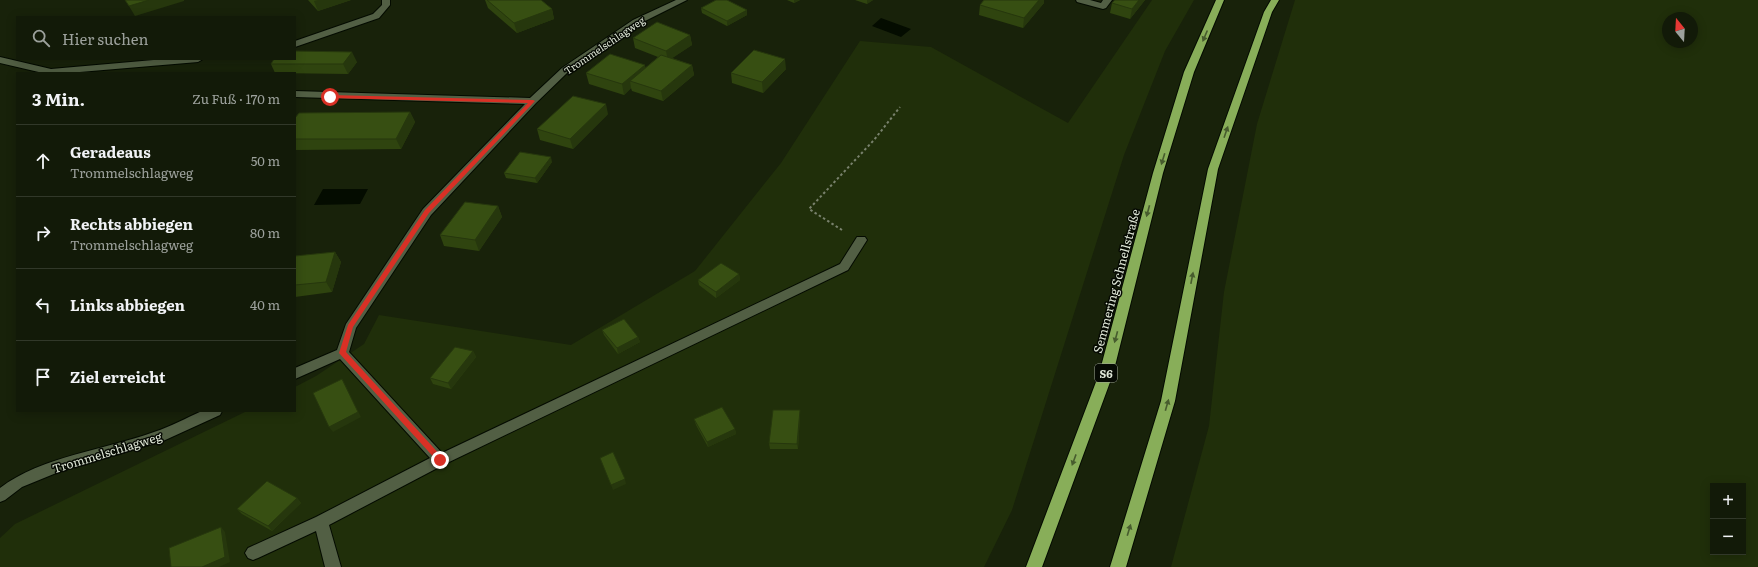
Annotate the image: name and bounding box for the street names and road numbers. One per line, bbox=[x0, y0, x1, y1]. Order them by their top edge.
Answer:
street label: Trommelschlagweg bbox=[561, 12, 648, 78]
street label: Semmering Schnellstraße bbox=[1088, 207, 1144, 355]
road number: S6 bbox=[1095, 364, 1117, 382]
street label: Trommelschlagweg bbox=[50, 427, 164, 477]

